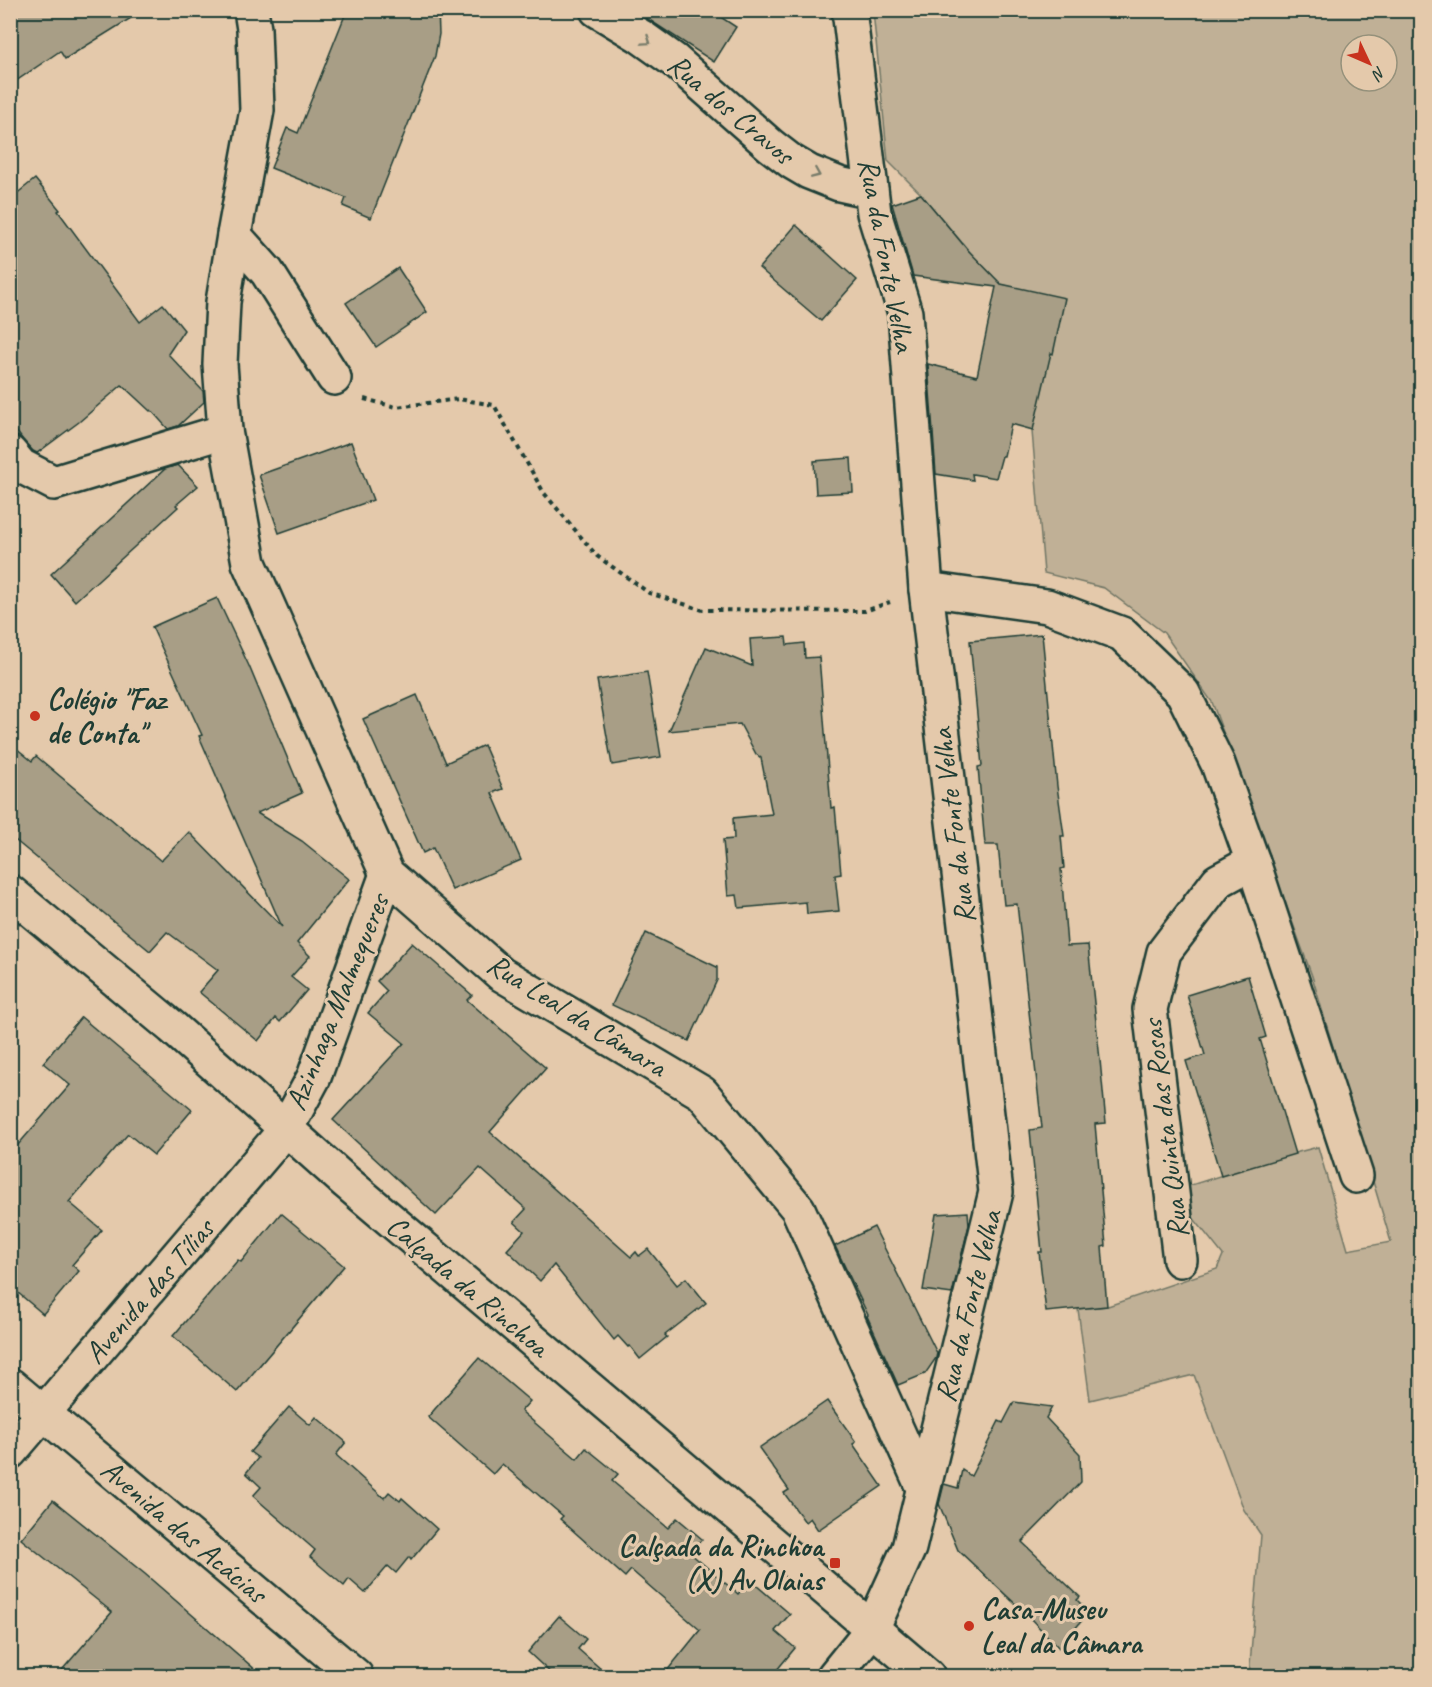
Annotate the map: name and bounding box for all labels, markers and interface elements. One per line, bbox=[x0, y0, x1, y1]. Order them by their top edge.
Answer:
north arrow bbox=[1339, 33, 1399, 93]
one-way arrow bbox=[640, 34, 651, 45]
street label: Rua dos Cravos bbox=[660, 45, 804, 175]
text: N bbox=[1366, 62, 1390, 85]
street label: Rua da Fonte Velha bbox=[850, 155, 925, 357]
one-way arrow bbox=[810, 167, 821, 179]
place label: Colégio "Faz de Conta" bbox=[47, 680, 169, 752]
marker: Colégio "Faz de Conta" bbox=[28, 709, 42, 723]
street label: Rua da Fonte Velha bbox=[922, 724, 984, 926]
street label: Azinhaga Malmequeres bbox=[276, 886, 399, 1116]
street label: Rua Leal da Câmara bbox=[480, 945, 676, 1086]
street label: Rua Quinta das Rosas bbox=[1132, 1015, 1197, 1241]
street label: Rua da Fonte Velha bbox=[926, 1204, 1011, 1406]
street label: Calçada da Rinchoa bbox=[379, 1207, 559, 1367]
street label: Avenida das Tílias bbox=[76, 1209, 224, 1371]
street label: Avenida das Acácias bbox=[93, 1450, 277, 1613]
place label: Calçada da Rinchoa (X) Av Olaias bbox=[618, 1527, 826, 1599]
marker: Calçada da Rinchoa (X) Av Olaias bbox=[828, 1556, 842, 1570]
place label: Casa-Museu Leal da Câmara bbox=[981, 1590, 1144, 1662]
marker: Casa-Museu Leal da Câmara bbox=[962, 1619, 976, 1633]

